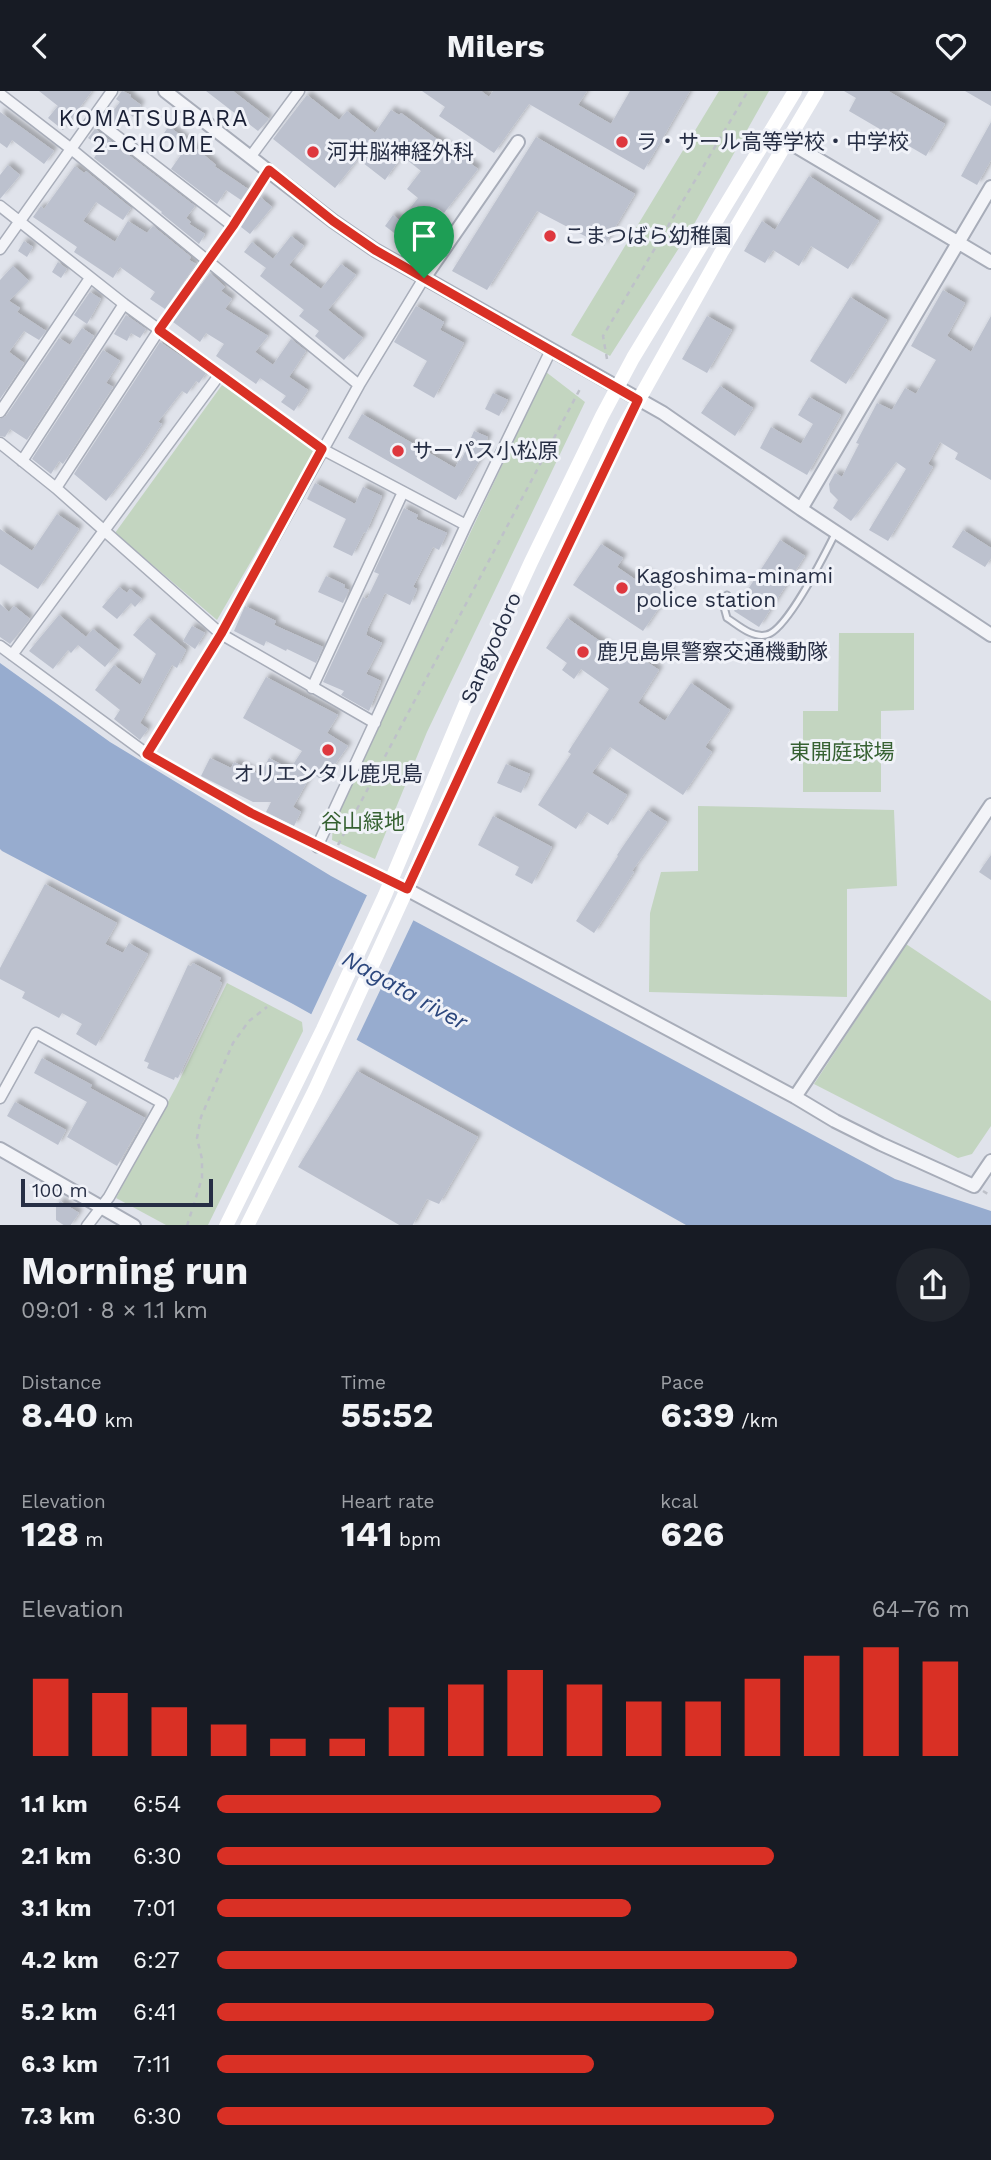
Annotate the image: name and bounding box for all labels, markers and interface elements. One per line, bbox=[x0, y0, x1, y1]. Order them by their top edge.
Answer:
icon: back bbox=[21, 27, 59, 65]
text: Milers bbox=[447, 27, 544, 65]
icon: heart bbox=[932, 27, 970, 65]
district label: KOMATSUBARA 2-CHOME bbox=[58, 105, 250, 158]
place label: ラ・サール高等学校・中学校 bbox=[636, 129, 909, 154]
marker: ラ・サール高等学校・中学校 bbox=[614, 134, 630, 150]
place label: 河井脳神経外科 bbox=[327, 139, 474, 164]
marker: 河井脳神経外科 bbox=[305, 144, 321, 160]
pin bbox=[394, 206, 454, 278]
icon: arrive bbox=[405, 217, 443, 255]
place label: こまつばら幼稚園 bbox=[564, 223, 732, 248]
marker: こまつばら幼稚園 bbox=[542, 228, 558, 244]
place label: サーパス小松原 bbox=[412, 438, 559, 463]
marker: サーパス小松原 bbox=[390, 443, 406, 459]
place label: Kagoshima-minami police station bbox=[636, 563, 833, 612]
marker: Kagoshima-minami police station bbox=[614, 580, 630, 596]
street label: Sangyodoro bbox=[455, 588, 526, 707]
place label: 鹿児島県警察交通機動隊 bbox=[597, 639, 828, 664]
marker: 鹿児島県警察交通機動隊 bbox=[575, 644, 591, 660]
park label: 東開庭球場 bbox=[790, 739, 895, 764]
marker: オリエンタル鹿児島 bbox=[320, 742, 336, 758]
place label: オリエンタル鹿児島 bbox=[234, 761, 423, 786]
park label: 谷山緑地 bbox=[321, 809, 405, 834]
water label: Nagata river bbox=[338, 945, 473, 1036]
scale bar bbox=[21, 1177, 214, 1208]
text: 100 m bbox=[32, 1179, 88, 1202]
button: share bbox=[896, 1248, 970, 1322]
text: Morning run bbox=[21, 1249, 248, 1293]
text: 09:01 · 8 × 1.1 km bbox=[21, 1297, 208, 1324]
text: Distance bbox=[21, 1371, 102, 1394]
text: Time bbox=[341, 1371, 386, 1394]
text: Pace bbox=[660, 1371, 704, 1394]
text: 8.40 bbox=[21, 1394, 98, 1436]
text: 55:52 bbox=[341, 1394, 433, 1436]
text: 6:39 bbox=[660, 1394, 735, 1436]
text: km bbox=[98, 1409, 133, 1432]
text: /km bbox=[735, 1409, 778, 1432]
text: Elevation bbox=[21, 1490, 106, 1513]
text: Heart rate bbox=[341, 1490, 435, 1513]
text: kcal bbox=[660, 1490, 698, 1513]
text: 128 bbox=[21, 1513, 79, 1555]
text: 141 bbox=[341, 1513, 393, 1555]
text: 626 bbox=[660, 1513, 724, 1555]
text: m bbox=[79, 1528, 103, 1551]
text: bpm bbox=[393, 1528, 441, 1551]
text: Elevation bbox=[21, 1596, 124, 1623]
text: 64–76 m bbox=[872, 1596, 970, 1623]
text: 1.1 km bbox=[21, 1791, 88, 1818]
text: 6:54 bbox=[133, 1791, 181, 1818]
text: 2.1 km bbox=[21, 1843, 92, 1870]
text: 6:30 bbox=[133, 1843, 182, 1870]
text: 3.1 km bbox=[21, 1895, 91, 1922]
text: 7:01 bbox=[133, 1895, 176, 1922]
text: 4.2 km bbox=[21, 1947, 99, 1974]
text: 6:27 bbox=[133, 1947, 180, 1974]
text: 5.2 km bbox=[21, 1999, 97, 2026]
text: 6:41 bbox=[133, 1999, 176, 2026]
text: 6.3 km bbox=[21, 2051, 98, 2078]
text: 7:11 bbox=[133, 2051, 171, 2078]
text: 7.3 km bbox=[21, 2103, 95, 2130]
text: 6:30 bbox=[133, 2103, 182, 2130]

